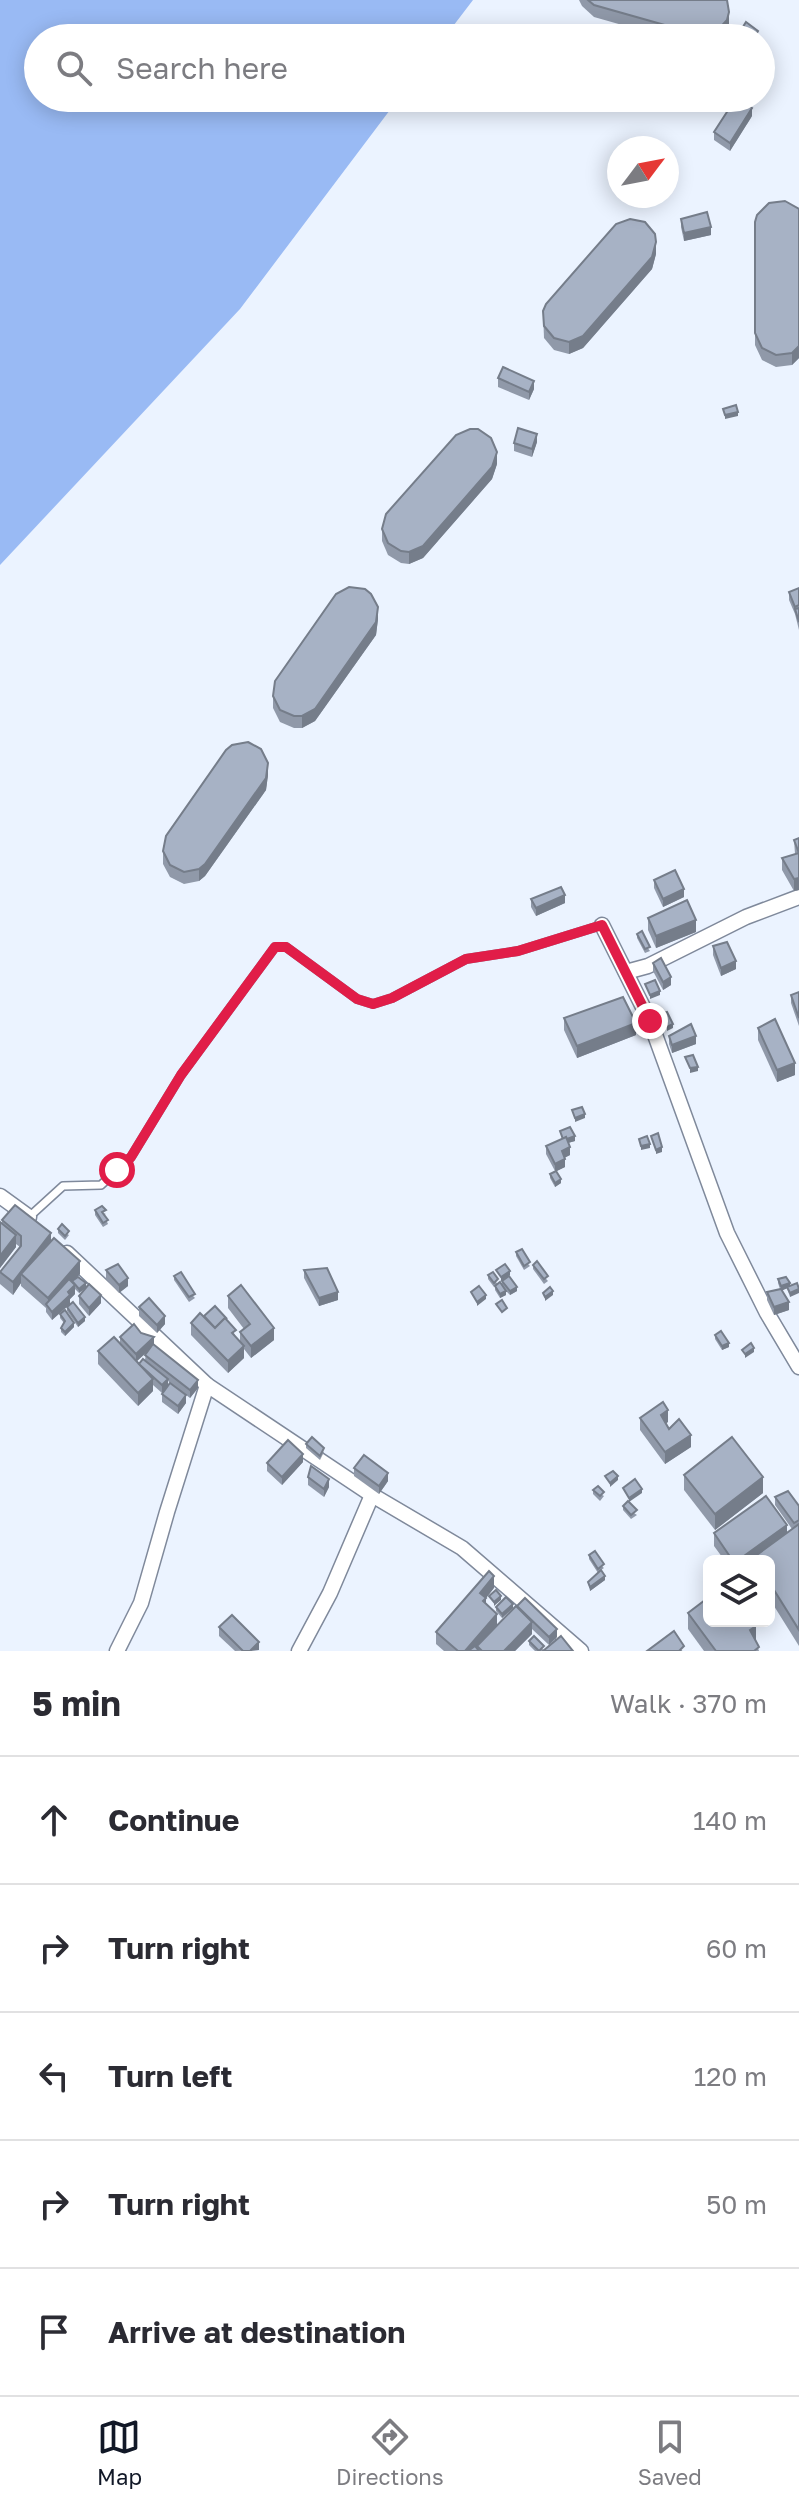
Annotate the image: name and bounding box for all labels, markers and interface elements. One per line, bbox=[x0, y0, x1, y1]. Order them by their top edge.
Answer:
search box bbox=[24, 24, 775, 112]
icon: search bbox=[52, 46, 96, 90]
text: Search here bbox=[116, 50, 288, 86]
north arrow bbox=[607, 136, 679, 208]
route end bbox=[632, 1003, 668, 1039]
route start bbox=[99, 1152, 135, 1188]
map controls bbox=[703, 1555, 775, 1627]
button: layers bbox=[703, 1555, 775, 1627]
text: 5 min bbox=[32, 1683, 121, 1723]
text: Walk · 370 m bbox=[610, 1688, 767, 1719]
icon: ahead bbox=[32, 1798, 76, 1842]
text: Continue bbox=[108, 1802, 239, 1838]
text: 140 m bbox=[693, 1805, 767, 1836]
icon: right bbox=[32, 1926, 76, 1970]
text: Turn right bbox=[108, 1930, 250, 1966]
text: 60 m bbox=[706, 1933, 767, 1964]
icon: left bbox=[32, 2054, 76, 2098]
text: Turn left bbox=[108, 2058, 233, 2094]
text: 120 m bbox=[694, 2061, 767, 2092]
icon: right bbox=[32, 2182, 76, 2226]
text: Turn right bbox=[108, 2186, 250, 2222]
text: 50 m bbox=[706, 2189, 767, 2220]
icon: arrive bbox=[32, 2310, 76, 2354]
text: Arrive at destination bbox=[108, 2314, 405, 2350]
tab: Map bbox=[97, 2415, 142, 2490]
tab: Directions bbox=[336, 2415, 444, 2490]
tab: Saved bbox=[638, 2415, 702, 2490]

